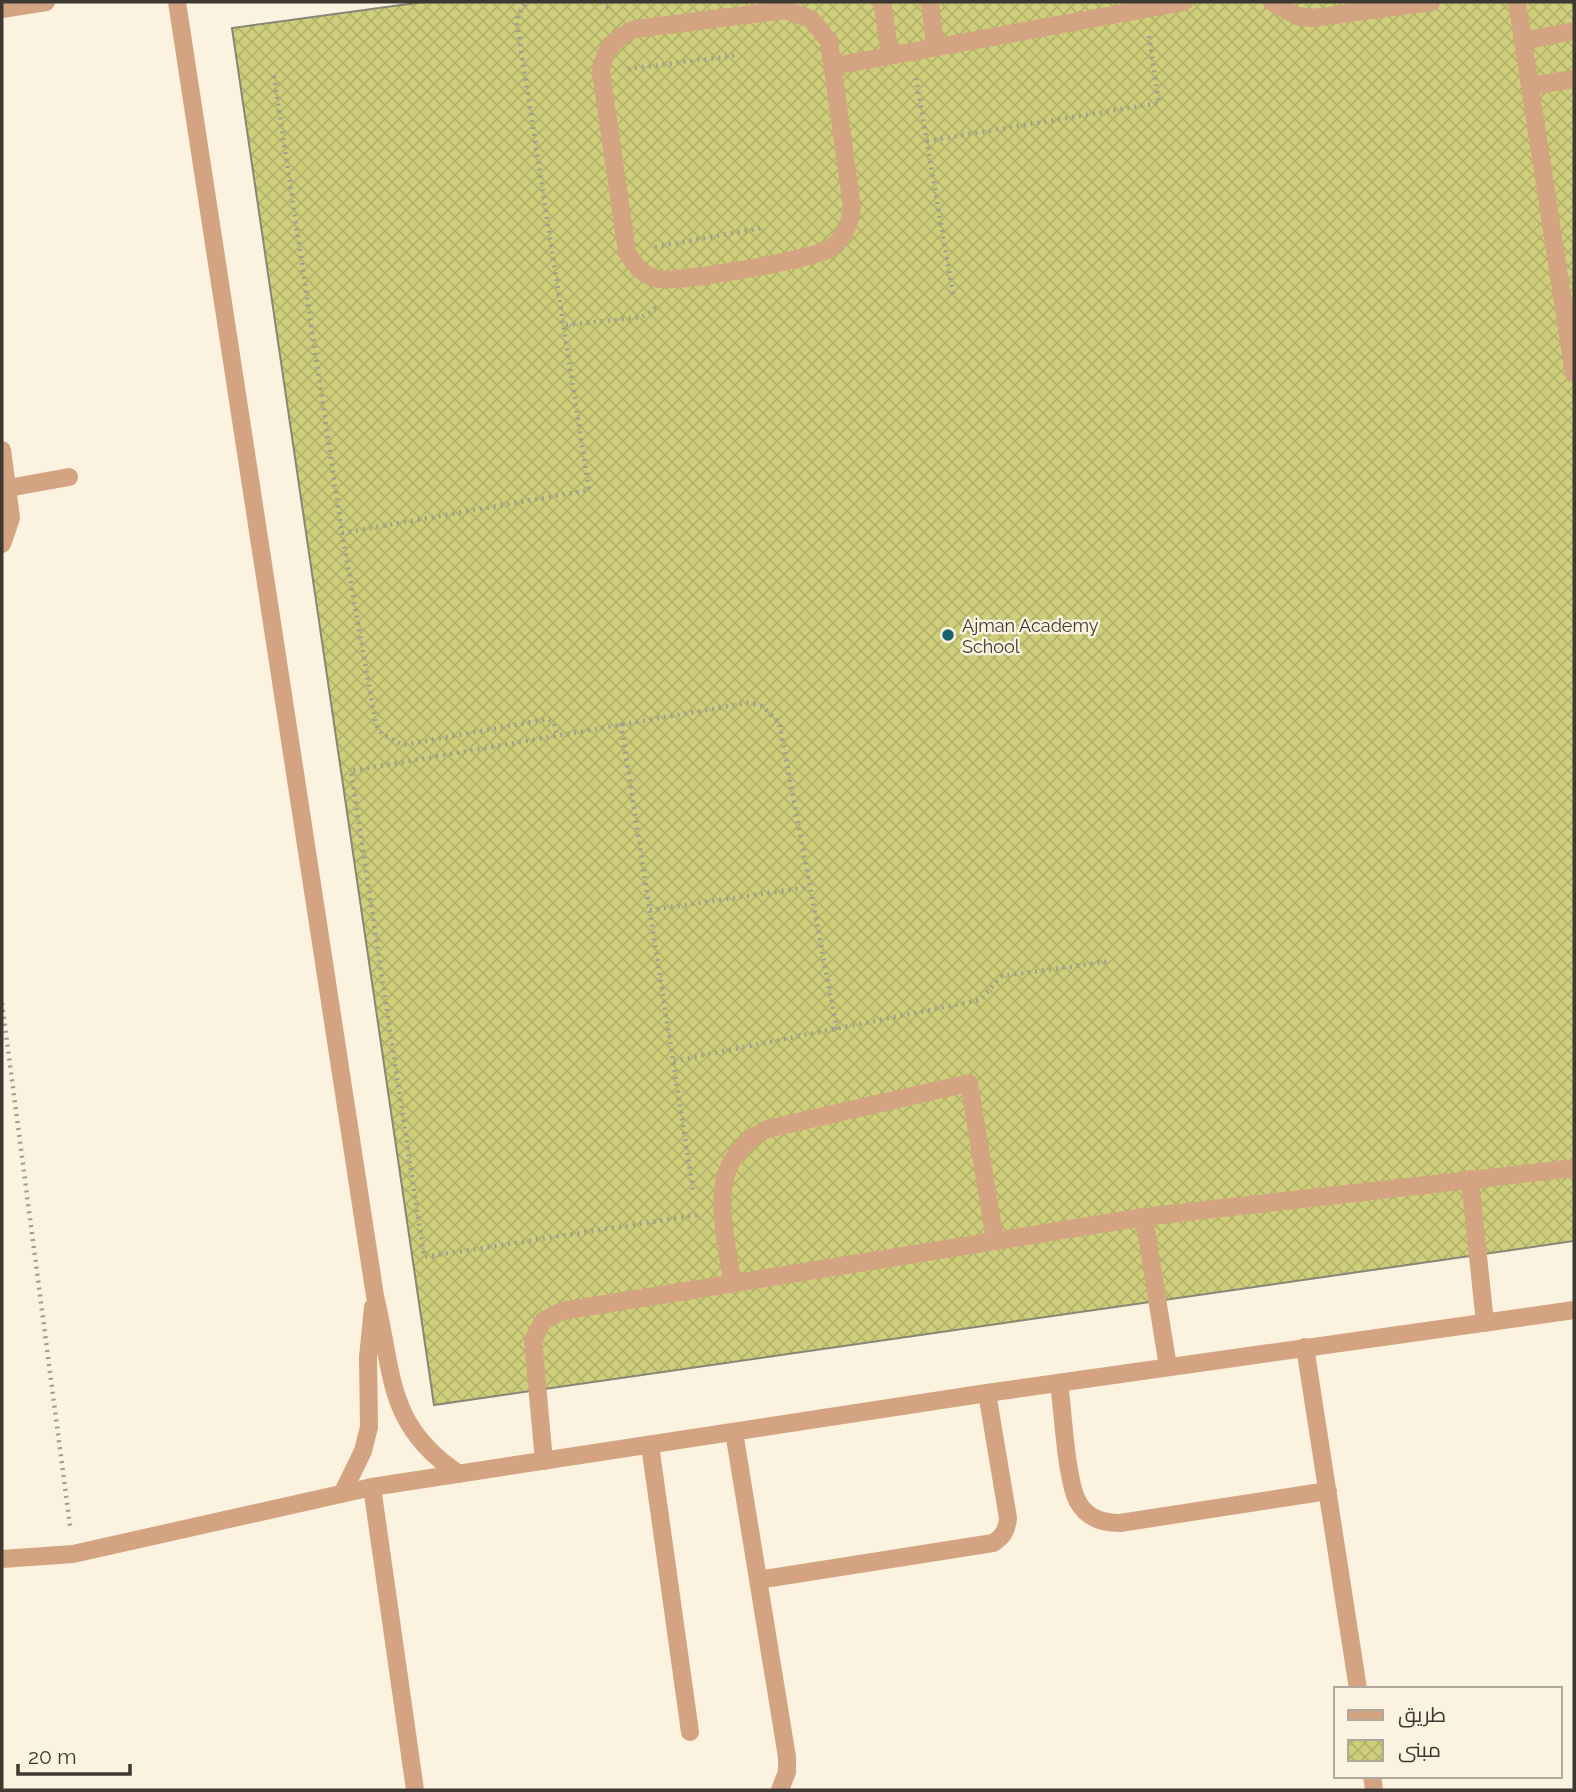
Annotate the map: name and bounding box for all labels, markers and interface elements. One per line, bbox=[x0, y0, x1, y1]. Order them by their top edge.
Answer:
place label: Ajman Academy School bbox=[962, 615, 1099, 657]
marker: Ajman Academy School bbox=[940, 627, 956, 643]
legend bbox=[1334, 1687, 1562, 1778]
text: طريق bbox=[1398, 1702, 1446, 1728]
scale bar bbox=[18, 1732, 130, 1776]
text: مبنى bbox=[1398, 1737, 1441, 1763]
text: 20 m bbox=[28, 1744, 76, 1769]

